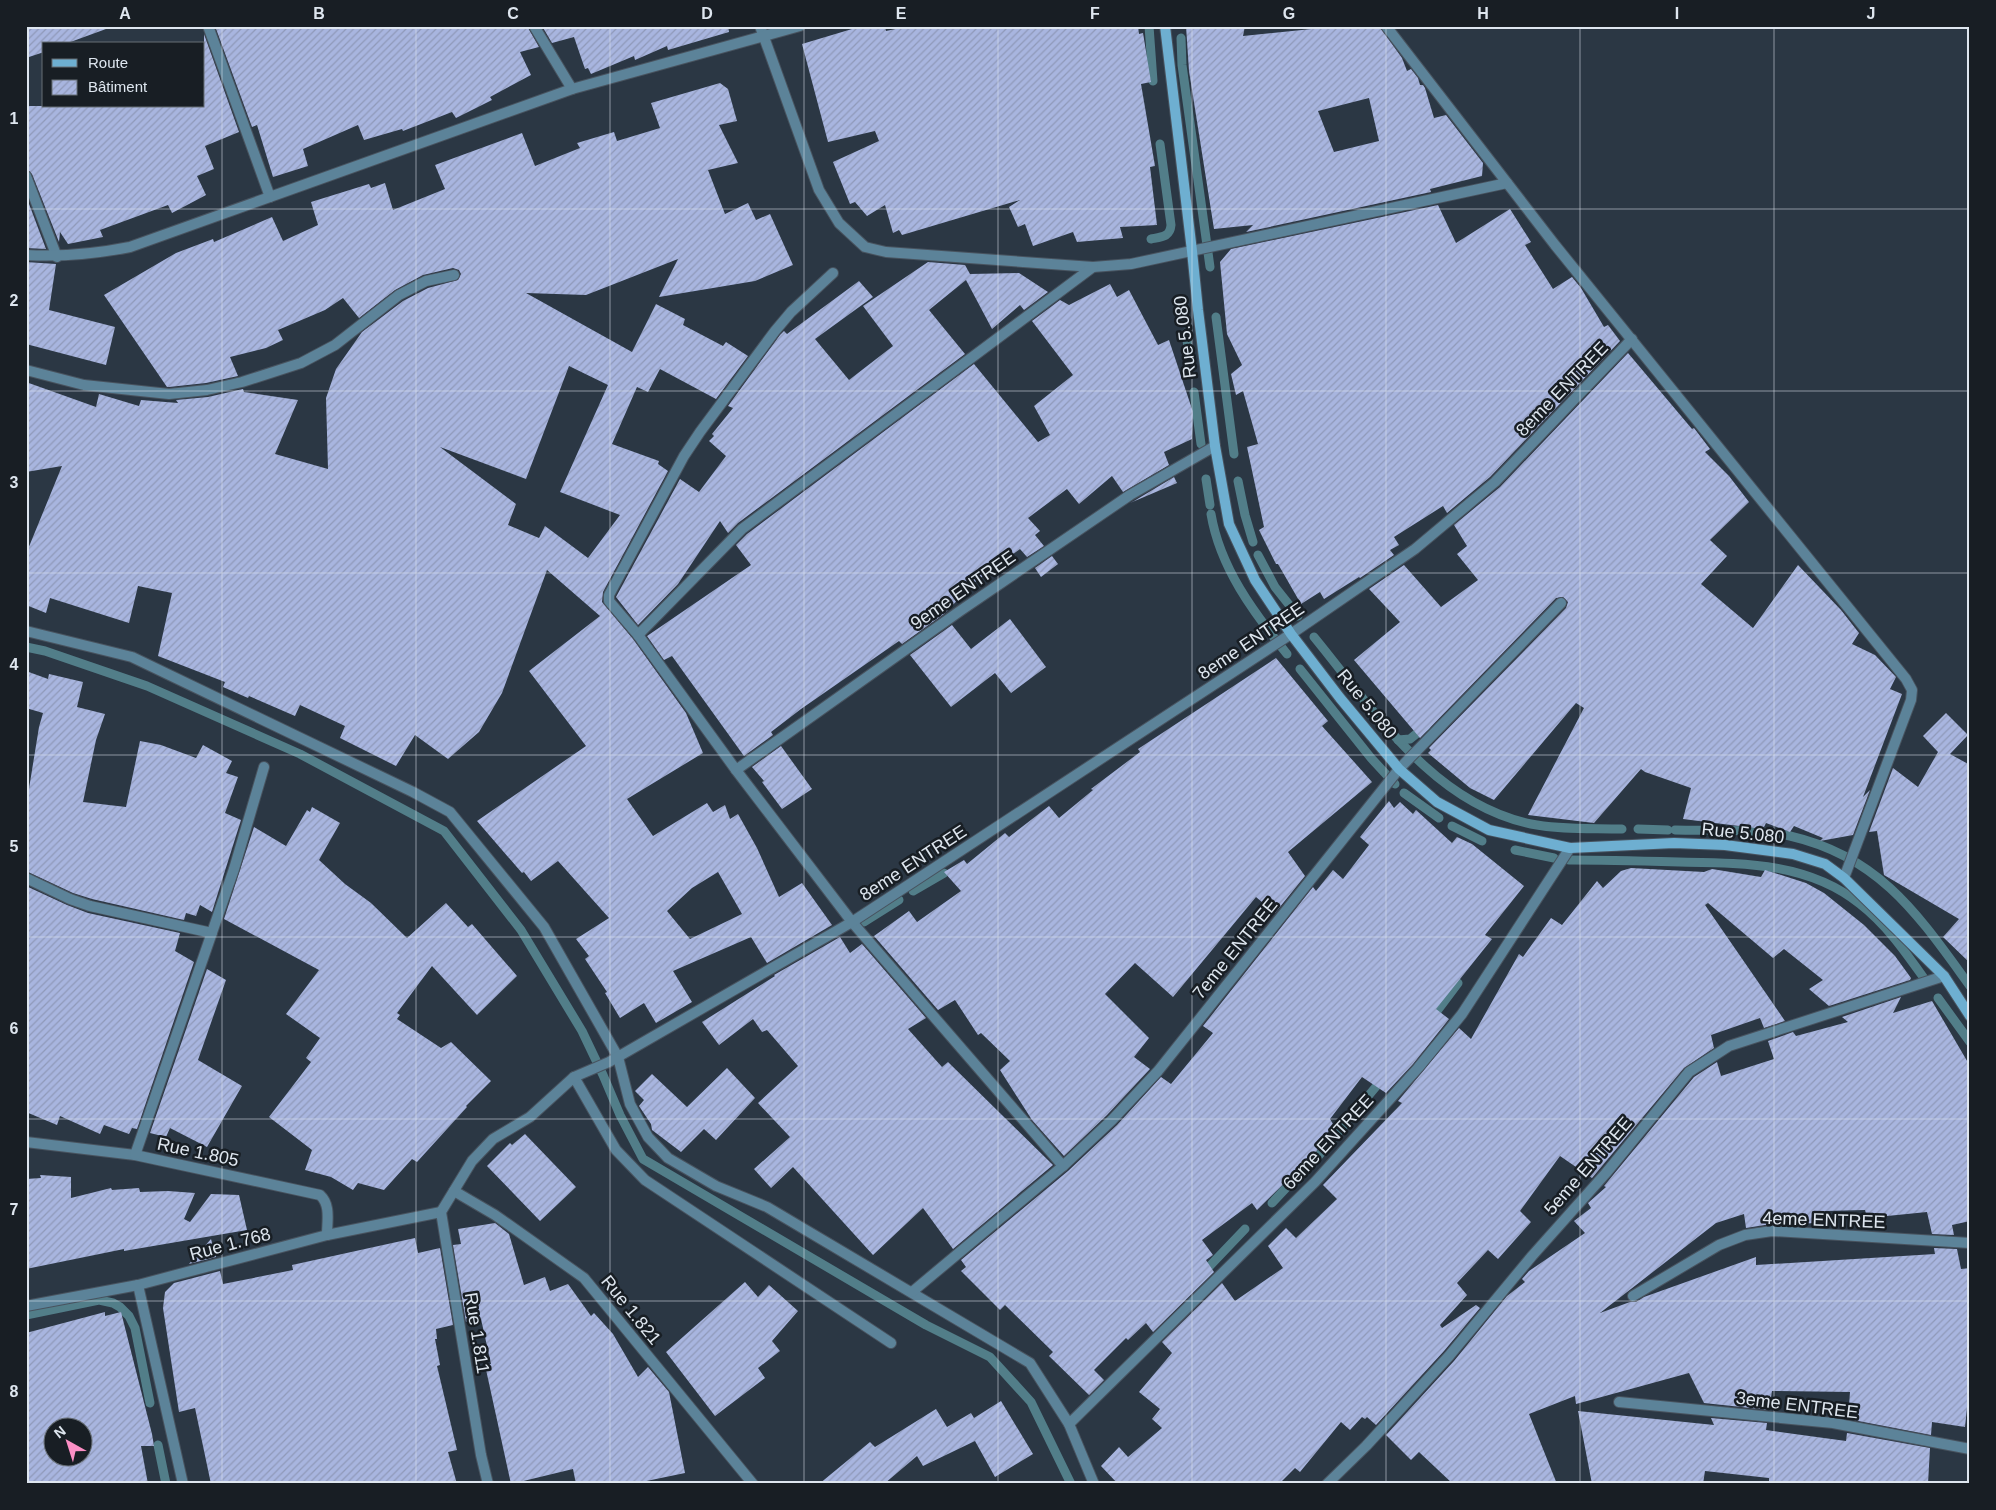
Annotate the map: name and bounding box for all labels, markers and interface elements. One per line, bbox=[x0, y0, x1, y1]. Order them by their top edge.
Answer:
text: A bbox=[119, 5, 131, 22]
text: B bbox=[313, 5, 325, 22]
text: C bbox=[507, 5, 519, 22]
text: D bbox=[701, 5, 713, 22]
text: E bbox=[896, 5, 907, 22]
text: F bbox=[1090, 5, 1100, 22]
text: G bbox=[1283, 5, 1295, 22]
text: H bbox=[1477, 5, 1489, 22]
text: I bbox=[1675, 5, 1679, 22]
text: J bbox=[1867, 5, 1875, 22]
legend bbox=[42, 42, 205, 108]
text: Route bbox=[88, 54, 128, 71]
text: Bâtiment bbox=[88, 78, 148, 95]
text: 1 bbox=[10, 110, 19, 127]
text: 2 bbox=[10, 292, 19, 309]
street label: Rue 5.080 bbox=[1170, 295, 1200, 379]
street label: 8eme ENTREE bbox=[1512, 338, 1612, 440]
text: 3 bbox=[10, 474, 19, 491]
street label: 9eme ENTREE bbox=[907, 547, 1019, 633]
street label: 8eme ENTREE bbox=[1194, 598, 1308, 684]
text: 4 bbox=[10, 656, 19, 673]
street label: Rue 5.080 bbox=[1333, 665, 1401, 743]
street label: Rue 5.080 bbox=[1701, 819, 1785, 847]
street label: 8eme ENTREE bbox=[856, 821, 970, 905]
text: 5 bbox=[10, 838, 19, 855]
street label: 7eme ENTREE bbox=[1189, 895, 1281, 1003]
text: 6 bbox=[10, 1020, 19, 1037]
street label: 6eme ENTREE bbox=[1279, 1090, 1377, 1194]
street label: 5eme ENTREE bbox=[1540, 1113, 1636, 1219]
street label: Rue 1.805 bbox=[155, 1134, 241, 1170]
text: 7 bbox=[10, 1201, 19, 1218]
street label: 4eme ENTREE bbox=[1762, 1208, 1886, 1232]
street label: Rue 1.768 bbox=[187, 1224, 273, 1264]
street label: Rue 1.821 bbox=[597, 1271, 665, 1349]
street label: Rue 1.811 bbox=[461, 1291, 493, 1375]
text: 8 bbox=[10, 1383, 19, 1400]
street label: 3eme ENTREE bbox=[1735, 1388, 1859, 1422]
north arrow bbox=[42, 1418, 92, 1468]
text: N bbox=[51, 1422, 69, 1441]

